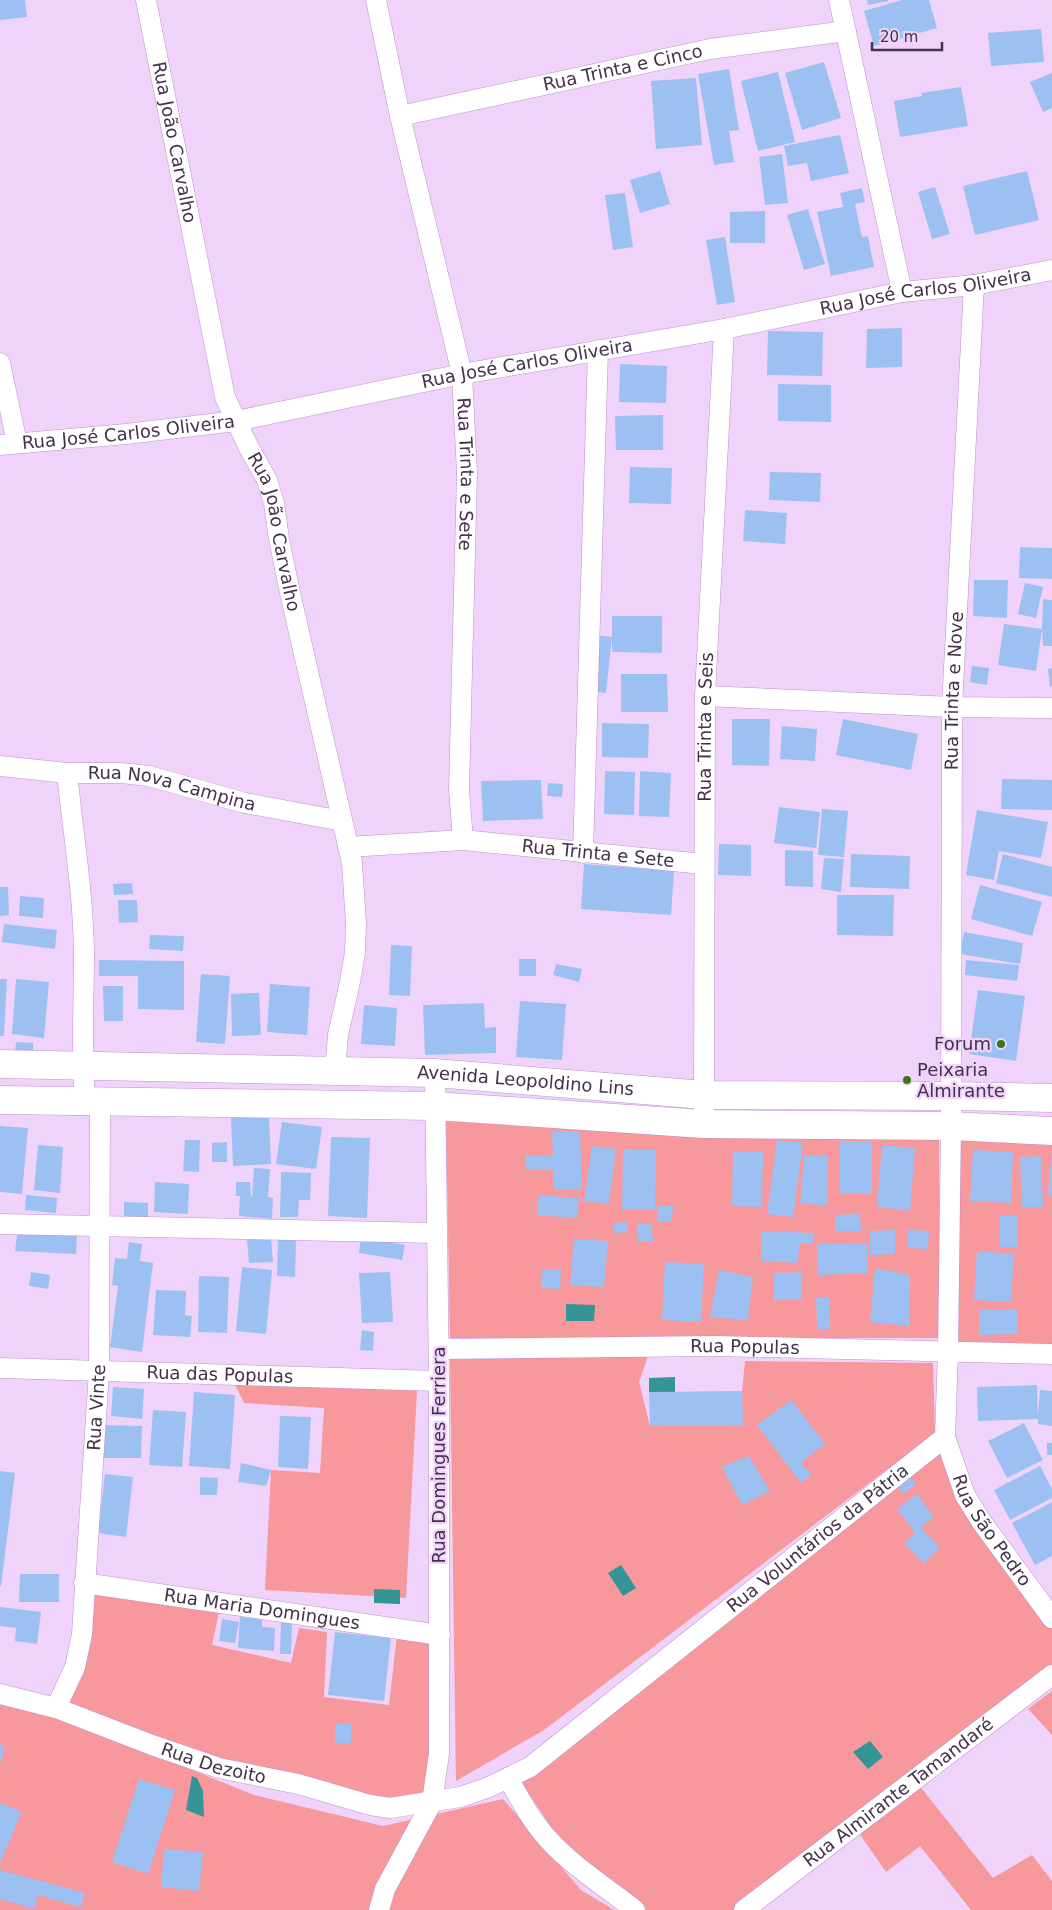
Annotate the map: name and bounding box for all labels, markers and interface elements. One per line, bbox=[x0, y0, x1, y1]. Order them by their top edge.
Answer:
scale bar bbox=[872, 20, 942, 52]
text: 20 m bbox=[880, 28, 918, 46]
street label: Rua Trinta e Cinco bbox=[541, 40, 704, 95]
street label: Rua João Carvalho bbox=[148, 60, 201, 225]
street label: Rua José Carlos Oliveira bbox=[818, 263, 1033, 319]
street label: Rua José Carlos Oliveira bbox=[420, 334, 634, 392]
street label: Rua Trinta e Sete bbox=[453, 397, 478, 551]
street label: Rua José Carlos Oliveira bbox=[21, 410, 236, 453]
street label: Rua João Carvalho bbox=[244, 449, 305, 613]
street label: Rua Trinta e Nove bbox=[941, 611, 967, 770]
street label: Rua Trinta e Seis bbox=[694, 652, 717, 802]
street label: Rua Nova Campina bbox=[88, 762, 258, 815]
street label: Rua Trinta e Sete bbox=[521, 835, 676, 871]
place label: Forum bbox=[934, 1033, 991, 1054]
marker: Forum bbox=[995, 1038, 1007, 1050]
place label: Peixaria Almirante bbox=[917, 1059, 1005, 1101]
street label: Avenida Leopoldino Lins bbox=[417, 1062, 635, 1099]
marker: Peixaria Almirante bbox=[901, 1074, 913, 1086]
street label: Rua Populas bbox=[690, 1335, 800, 1358]
street label: Rua Domingues Ferriera bbox=[428, 1346, 449, 1564]
street label: Rua das Populas bbox=[146, 1361, 294, 1387]
street label: Rua Vinte bbox=[83, 1364, 109, 1451]
street label: Rua Voluntários da Pátria bbox=[722, 1459, 912, 1616]
street label: Rua São Pedro bbox=[949, 1471, 1036, 1590]
street label: Rua Maria Domingues bbox=[163, 1584, 362, 1633]
street label: Rua Almirante Tamandaré bbox=[799, 1713, 997, 1871]
street label: Rua Dezoito bbox=[158, 1738, 268, 1787]

